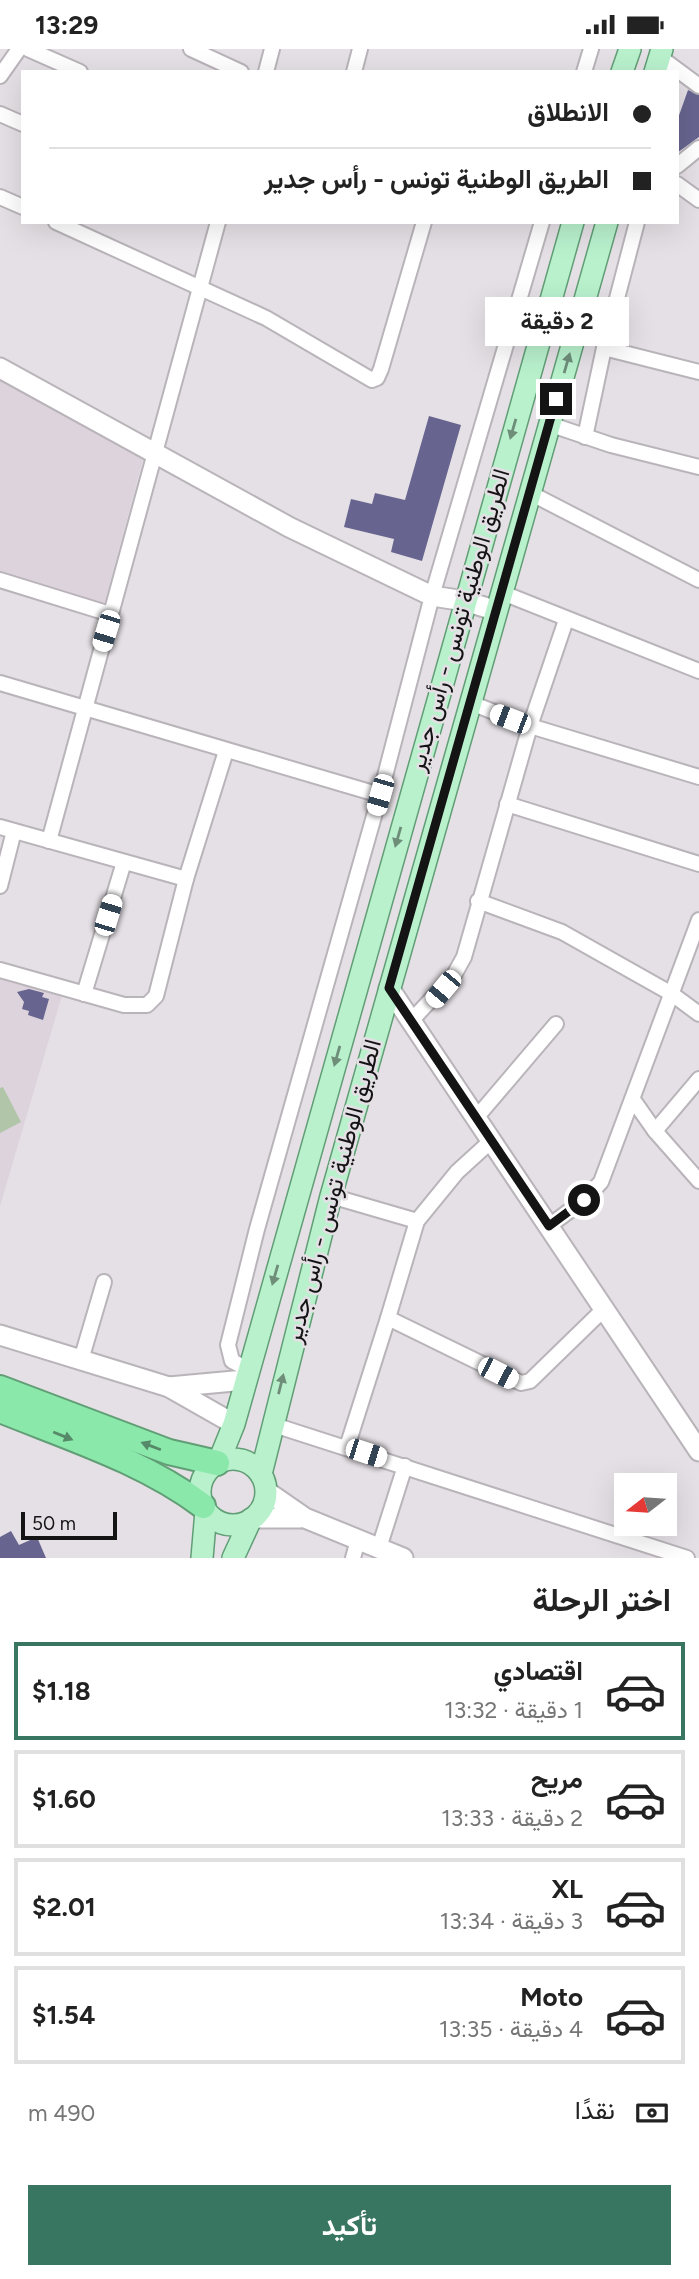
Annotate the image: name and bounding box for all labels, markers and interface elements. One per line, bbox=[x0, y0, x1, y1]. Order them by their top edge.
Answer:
text: 13:29 bbox=[35, 9, 98, 41]
text: الانطلاق bbox=[527, 96, 609, 128]
text: الطريق الوطنية تونس - رأس جدير bbox=[264, 163, 609, 195]
callout: 2 دقيقة bbox=[484, 297, 628, 347]
text: 2 دقيقة bbox=[520, 307, 594, 335]
one-way arrow bbox=[562, 352, 572, 373]
route end bbox=[540, 383, 572, 415]
one-way arrow bbox=[508, 419, 518, 440]
street label: الطريق الوطنية تونس - رأس جدير bbox=[401, 465, 517, 776]
car bbox=[90, 608, 123, 654]
car bbox=[487, 702, 534, 736]
car bbox=[365, 772, 396, 818]
one-way arrow bbox=[392, 826, 403, 848]
car bbox=[92, 892, 125, 938]
car bbox=[422, 966, 465, 1012]
street label: الطريق الوطنية تونس - رأس جدير bbox=[278, 1036, 388, 1347]
one-way arrow bbox=[331, 1046, 341, 1067]
route start bbox=[568, 1184, 600, 1216]
one-way arrow bbox=[269, 1264, 280, 1286]
car bbox=[475, 1354, 522, 1392]
one-way arrow bbox=[276, 1373, 287, 1395]
one-way arrow bbox=[53, 1430, 74, 1441]
car bbox=[343, 1437, 390, 1469]
one-way arrow bbox=[140, 1440, 161, 1451]
north arrow bbox=[614, 1473, 677, 1537]
map controls bbox=[614, 1473, 677, 1536]
scale bar bbox=[21, 1509, 117, 1541]
text: 50 m bbox=[32, 1512, 76, 1535]
text: اختر الرحلة bbox=[532, 1581, 671, 1619]
text: اقتصادي bbox=[494, 1655, 583, 1687]
icon: car bbox=[604, 1660, 667, 1723]
text: $1.18 bbox=[32, 1675, 91, 1707]
text: 1 دقيقة · 13:32 bbox=[444, 1696, 583, 1724]
text: مريح bbox=[531, 1763, 583, 1795]
icon: car bbox=[604, 1768, 667, 1831]
text: $1.60 bbox=[32, 1783, 96, 1815]
text: 2 دقيقة · 13:33 bbox=[441, 1804, 583, 1832]
text: XL bbox=[551, 1873, 583, 1905]
icon: car bbox=[604, 1876, 667, 1939]
text: $2.01 bbox=[32, 1891, 96, 1923]
text: 3 دقيقة · 13:34 bbox=[440, 1907, 583, 1935]
text: Moto bbox=[520, 1981, 583, 2013]
icon: car bbox=[604, 1984, 667, 2047]
text: $1.54 bbox=[32, 1999, 95, 2031]
text: 4 دقيقة · 13:35 bbox=[439, 2015, 583, 2043]
text: نقدًا bbox=[575, 2094, 615, 2126]
icon: cash bbox=[633, 2094, 671, 2132]
text: 490 m bbox=[28, 2099, 95, 2127]
button: تأكيد bbox=[28, 2185, 671, 2265]

